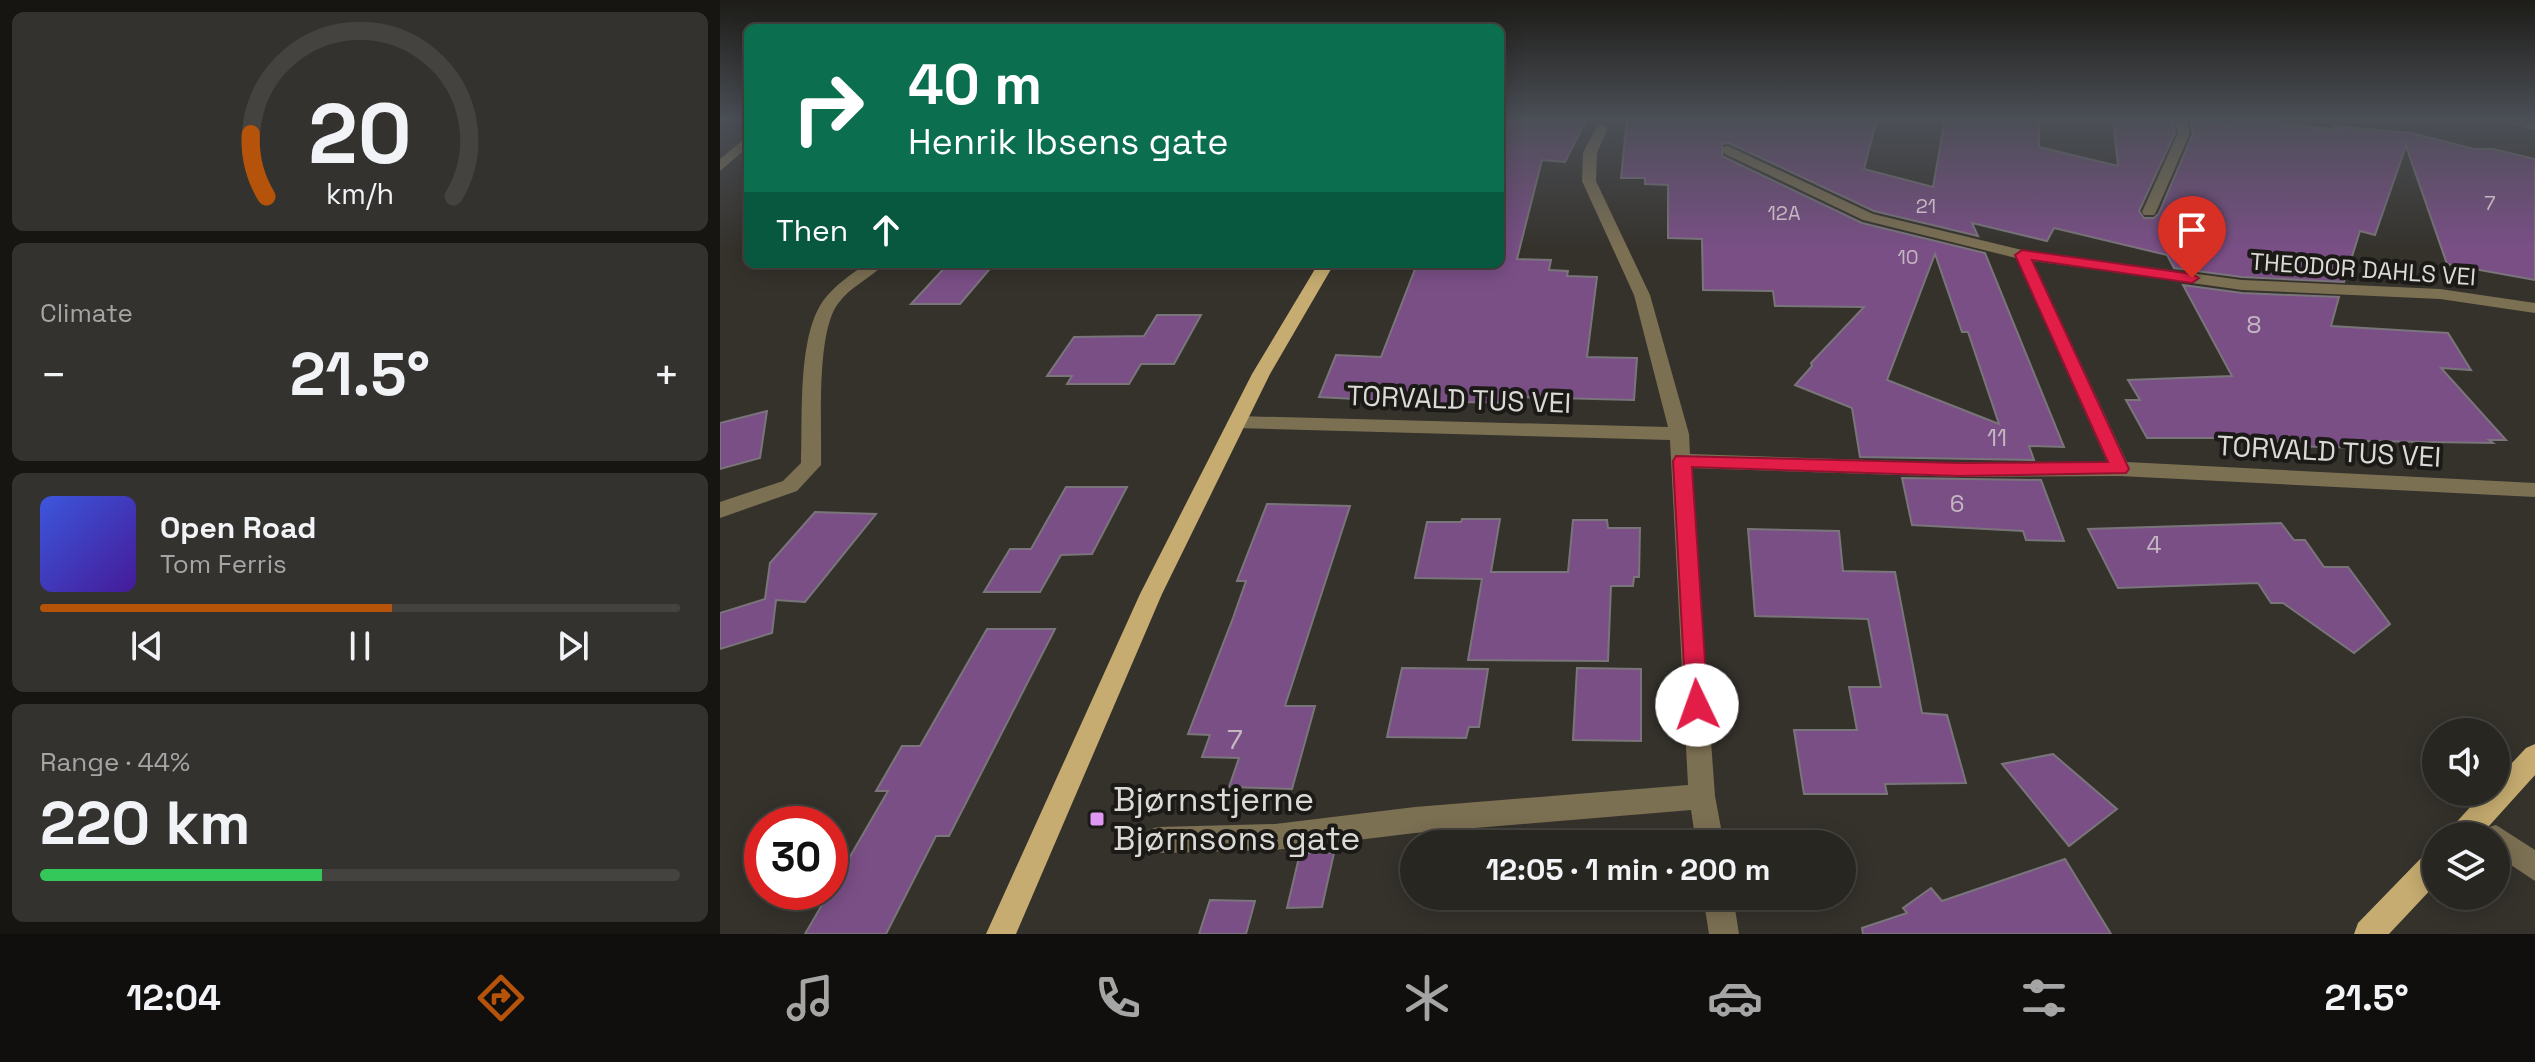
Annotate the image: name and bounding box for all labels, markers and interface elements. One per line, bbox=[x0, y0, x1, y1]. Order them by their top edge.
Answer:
text: 40 m bbox=[908, 49, 1042, 120]
icon: right bbox=[776, 56, 880, 160]
text: 20 bbox=[308, 81, 412, 187]
text: Henrik Ibsens gate bbox=[908, 119, 1228, 165]
text: km/h bbox=[326, 176, 394, 212]
house number: 7 bbox=[2484, 190, 2496, 216]
house number: 21 bbox=[1916, 193, 1936, 219]
pin bbox=[2158, 196, 2226, 278]
house number: 12A bbox=[1767, 200, 1801, 226]
icon: ahead bbox=[864, 208, 908, 252]
icon: arrive bbox=[2170, 208, 2214, 252]
text: Then bbox=[776, 211, 848, 250]
house number: 10 bbox=[1897, 244, 1919, 270]
street label: THEODOR DAHLS VEI bbox=[2249, 246, 2477, 292]
text: Climate bbox=[40, 296, 133, 330]
house number: 8 bbox=[2247, 309, 2261, 340]
text: 21.5° bbox=[290, 336, 430, 413]
text: − bbox=[40, 347, 67, 403]
text: + bbox=[653, 347, 680, 403]
street label: TORVALD TUS VEI bbox=[1346, 377, 1572, 421]
house number: 11 bbox=[1987, 422, 2007, 453]
street label: TORVALD TUS VEI bbox=[2216, 427, 2442, 475]
house number: 6 bbox=[1950, 488, 1964, 519]
text: Open Road bbox=[160, 508, 316, 547]
house number: 4 bbox=[2147, 529, 2162, 560]
text: Tom Ferris bbox=[160, 547, 287, 581]
icon: previous bbox=[125, 624, 169, 668]
icon: pause bbox=[338, 624, 382, 668]
icon: next bbox=[551, 624, 595, 668]
position arrow bbox=[1655, 663, 1739, 747]
map controls bbox=[2422, 718, 2510, 910]
button: sound bbox=[2422, 718, 2510, 806]
house number: 7 bbox=[1227, 721, 1243, 757]
text: Range · 44% bbox=[40, 745, 190, 779]
place label: Bjørnstjerne Bjørnsons gate bbox=[1113, 778, 1360, 860]
text: 220 km bbox=[40, 785, 250, 862]
speed limit sign: 30 bbox=[744, 806, 848, 910]
marker: Bjørnstjerne Bjørnsons gate bbox=[1088, 810, 1106, 828]
button: layers bbox=[2422, 822, 2510, 910]
text: 12:05 · 1 min · 200 m bbox=[1486, 850, 1770, 889]
icon: directions bbox=[473, 970, 529, 1026]
icon: music bbox=[782, 970, 838, 1026]
icon: phone bbox=[1090, 970, 1146, 1026]
icon: climate bbox=[1399, 970, 1455, 1026]
icon: car bbox=[1707, 970, 1763, 1026]
icon: filters bbox=[2016, 970, 2072, 1026]
text: 12:04 bbox=[126, 975, 221, 1021]
text: 21.5° bbox=[2324, 975, 2409, 1021]

